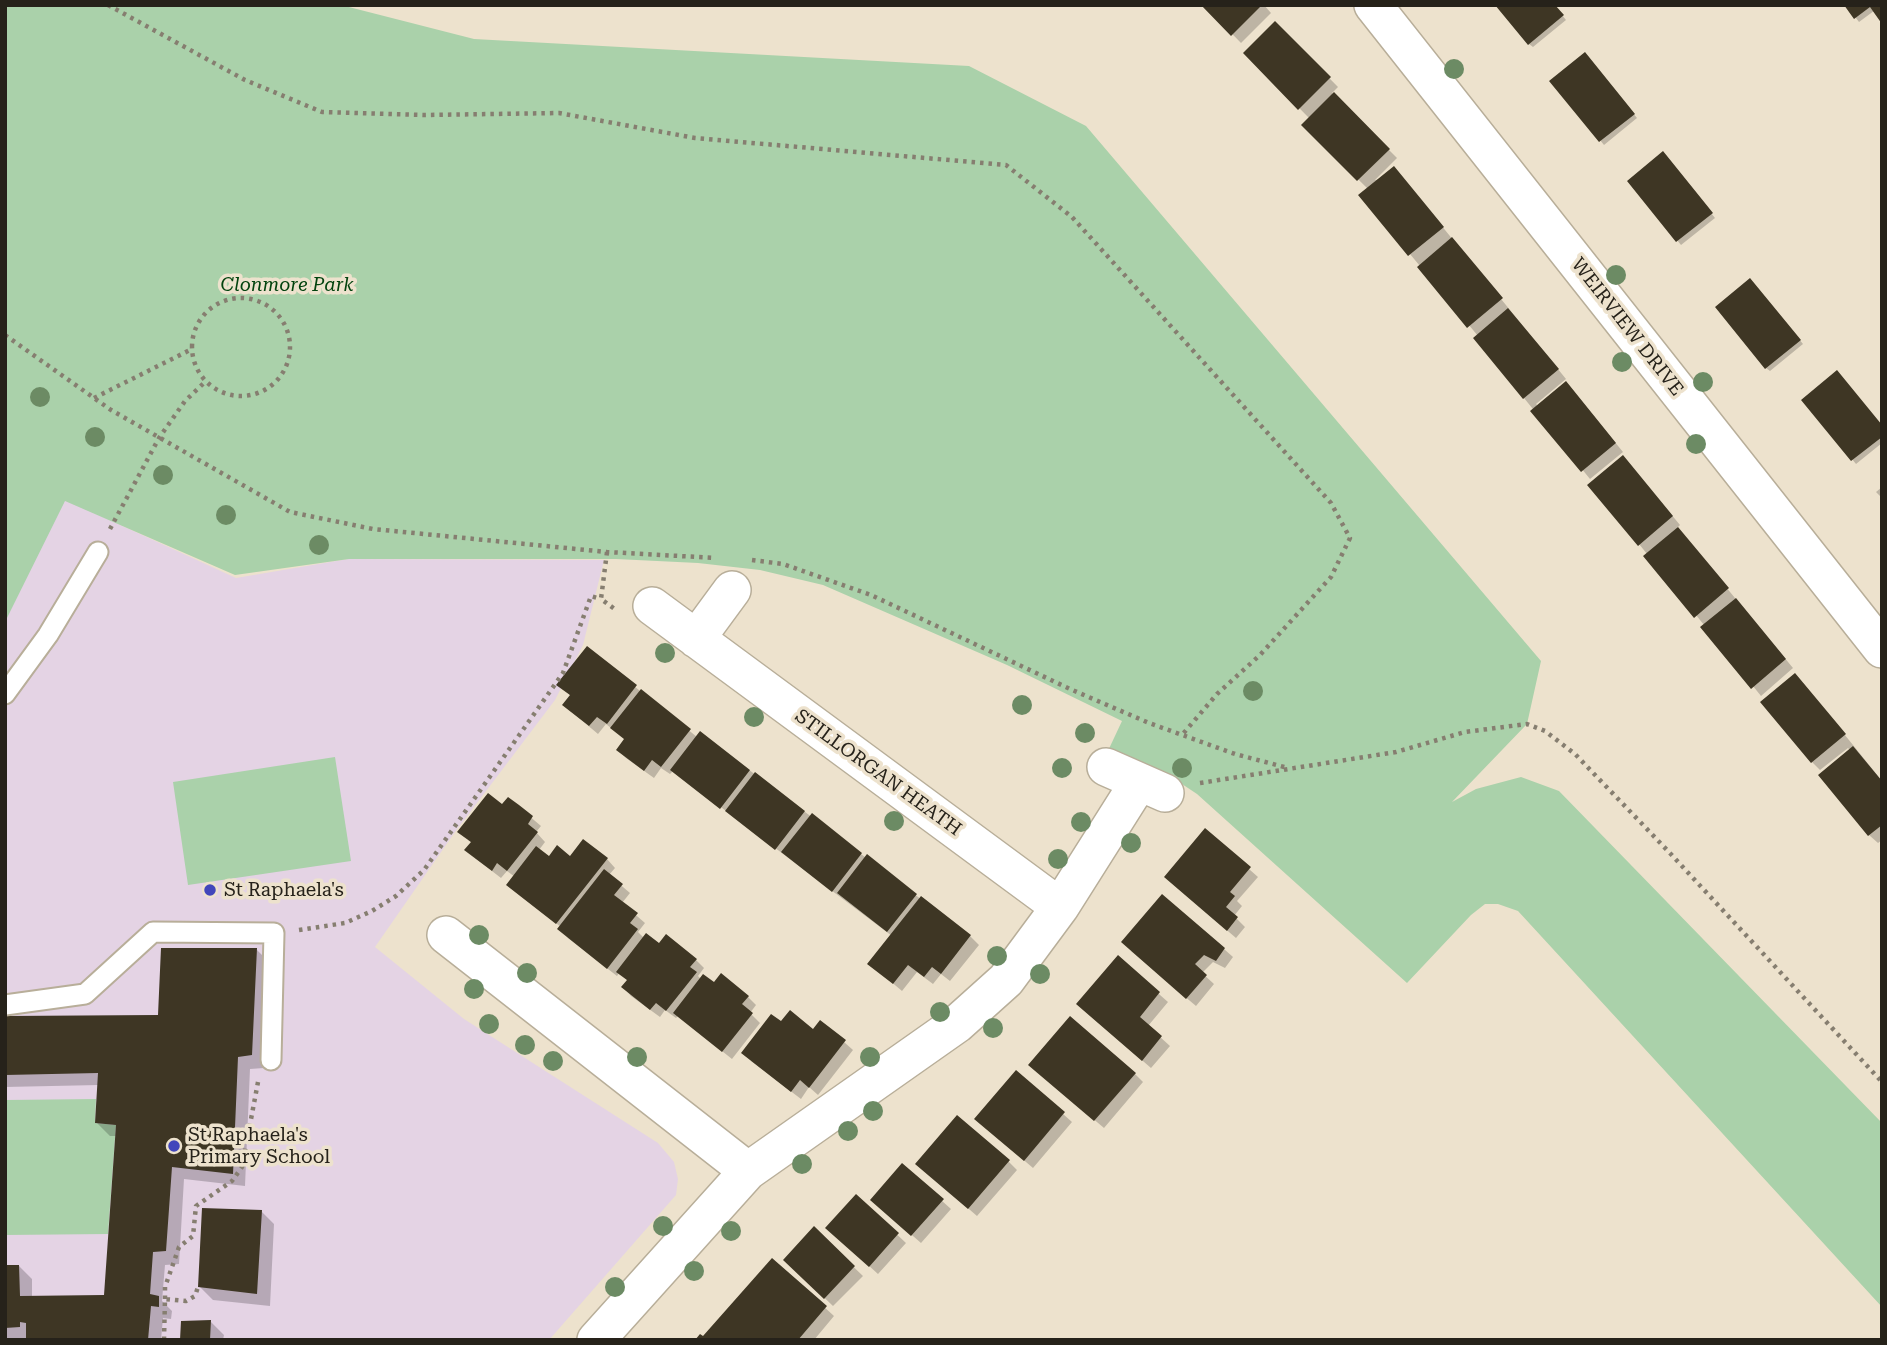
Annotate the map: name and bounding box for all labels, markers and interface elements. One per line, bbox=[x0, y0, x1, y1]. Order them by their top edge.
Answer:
street label: WEIRVIEW DRIVE bbox=[1566, 254, 1688, 400]
park label: Clonmore Park bbox=[220, 274, 354, 296]
street label: STILLORGAN HEATH bbox=[790, 705, 966, 841]
place label: St Raphaela's bbox=[224, 879, 344, 901]
marker: St Raphaela's bbox=[202, 882, 218, 898]
place label: St Raphaela's Primary School bbox=[188, 1124, 330, 1168]
marker: St Raphaela's Primary School bbox=[166, 1138, 182, 1154]

